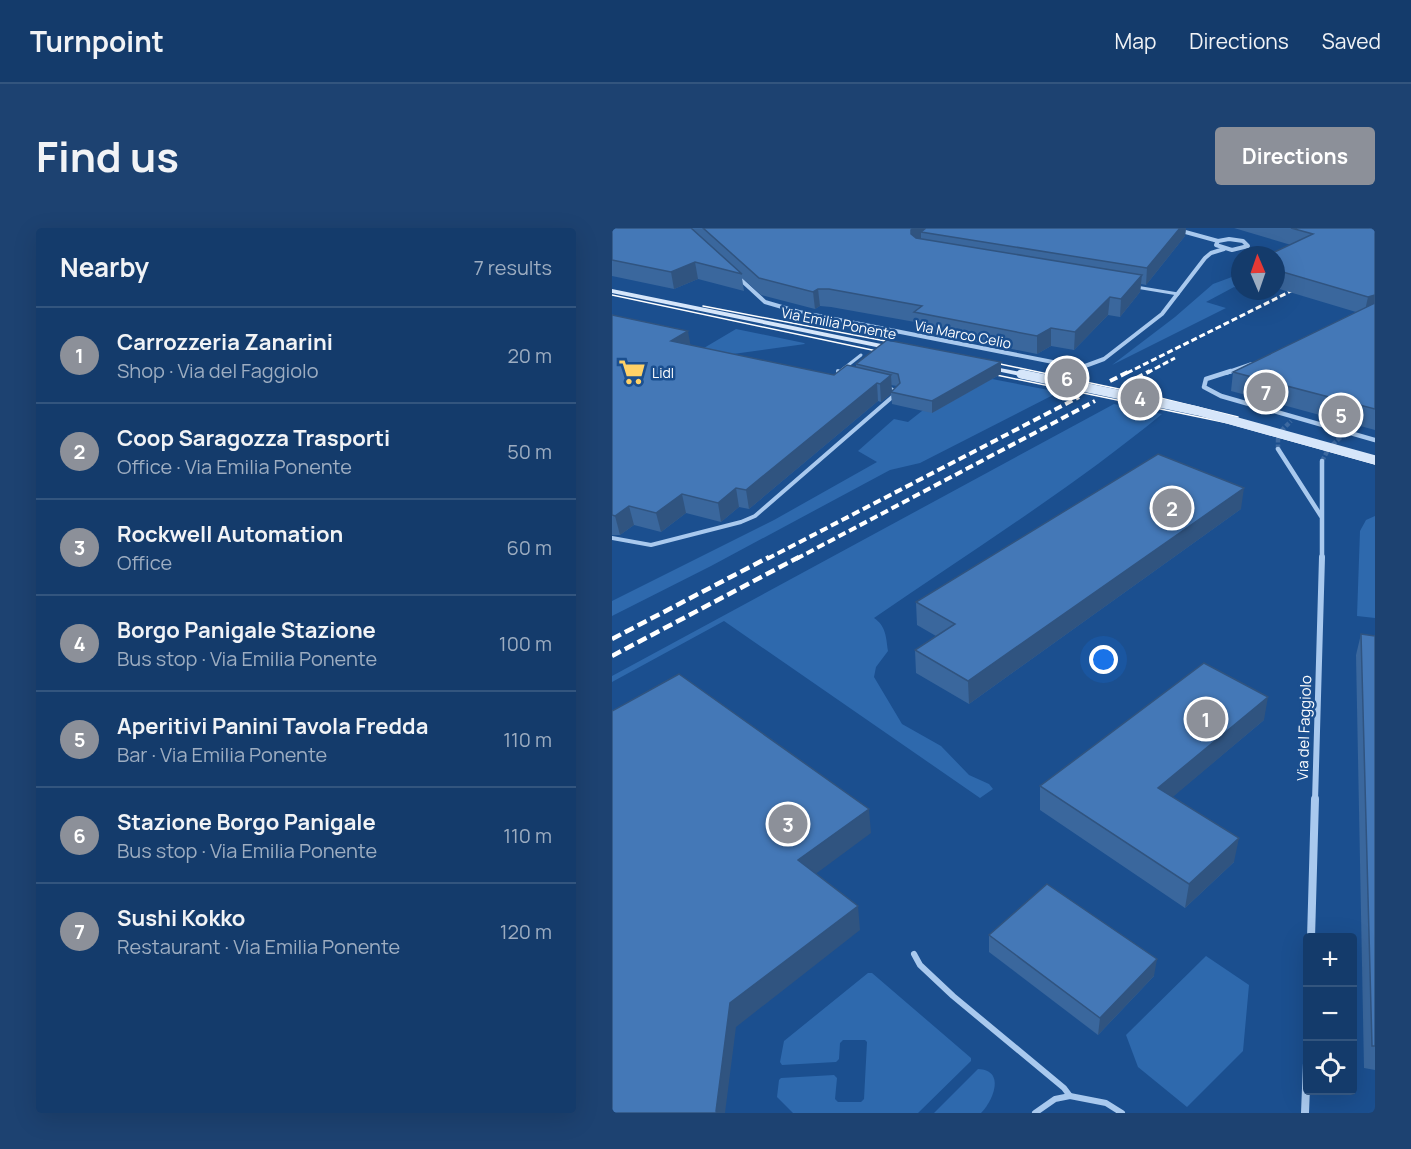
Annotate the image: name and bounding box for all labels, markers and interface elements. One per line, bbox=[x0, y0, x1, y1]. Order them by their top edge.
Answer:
text: Turnpoint bbox=[30, 22, 164, 60]
text: Map bbox=[1115, 27, 1156, 55]
text: Directions bbox=[1189, 27, 1289, 55]
text: Saved bbox=[1322, 27, 1381, 55]
text: Find us bbox=[36, 127, 179, 185]
button: Directions bbox=[1215, 127, 1375, 185]
north arrow bbox=[1231, 246, 1285, 300]
text: Nearby bbox=[60, 249, 149, 285]
text: 7 results bbox=[474, 254, 552, 281]
street label: Via Emilia Ponente bbox=[780, 303, 898, 343]
street label: Via Marco Celio bbox=[913, 315, 1013, 353]
text: Carrozzeria Zanarini bbox=[117, 327, 333, 357]
text: 1 bbox=[75, 342, 84, 369]
text: 20 m bbox=[507, 342, 552, 369]
pin: 6 bbox=[1048, 356, 1086, 400]
text: Shop · Via del Faggiolo bbox=[117, 357, 319, 384]
supermarket icon: Lidl bbox=[617, 357, 647, 387]
place label: Lidl bbox=[652, 363, 674, 382]
pin: 7 bbox=[1246, 370, 1286, 414]
pin: 4 bbox=[1120, 376, 1160, 420]
pin: 5 bbox=[1322, 392, 1360, 438]
text: Coop Saragozza Trasporti bbox=[117, 423, 390, 453]
text: 2 bbox=[74, 438, 85, 465]
text: 50 m bbox=[507, 438, 552, 465]
text: Office · Via Emilia Ponente bbox=[117, 453, 352, 480]
pin: 2 bbox=[1152, 486, 1192, 530]
text: Rockwell Automation bbox=[117, 519, 343, 549]
text: 3 bbox=[74, 534, 85, 561]
text: 60 m bbox=[506, 534, 552, 561]
text: Office bbox=[117, 549, 172, 576]
text: Borgo Panigale Stazione bbox=[117, 615, 376, 645]
text: 4 bbox=[73, 630, 86, 657]
text: 100 m bbox=[499, 630, 552, 657]
text: Bus stop · Via Emilia Ponente bbox=[117, 645, 377, 672]
your location bbox=[1089, 645, 1118, 674]
street label: Via del Faggiolo bbox=[1292, 675, 1316, 781]
pin: 1 bbox=[1186, 696, 1226, 742]
text: Aperitivi Panini Tavola Fredda bbox=[117, 711, 428, 741]
text: 5 bbox=[74, 726, 85, 753]
text: 110 m bbox=[503, 726, 552, 753]
text: Bar · Via Emilia Ponente bbox=[117, 741, 327, 768]
pin: 3 bbox=[768, 802, 807, 846]
text: Stazione Borgo Panigale bbox=[117, 807, 376, 837]
text: 6 bbox=[73, 822, 86, 849]
text: 110 m bbox=[503, 822, 552, 849]
text: Bus stop · Via Emilia Ponente bbox=[117, 837, 377, 864]
text: Sushi Kokko bbox=[117, 903, 245, 933]
text: 7 bbox=[74, 918, 85, 945]
text: 120 m bbox=[500, 918, 552, 945]
text: Restaurant · Via Emilia Ponente bbox=[117, 933, 400, 960]
map controls bbox=[1303, 933, 1357, 1095]
button: + bbox=[1303, 933, 1357, 987]
button: − bbox=[1303, 987, 1357, 1041]
button: locate bbox=[1303, 1041, 1357, 1095]

